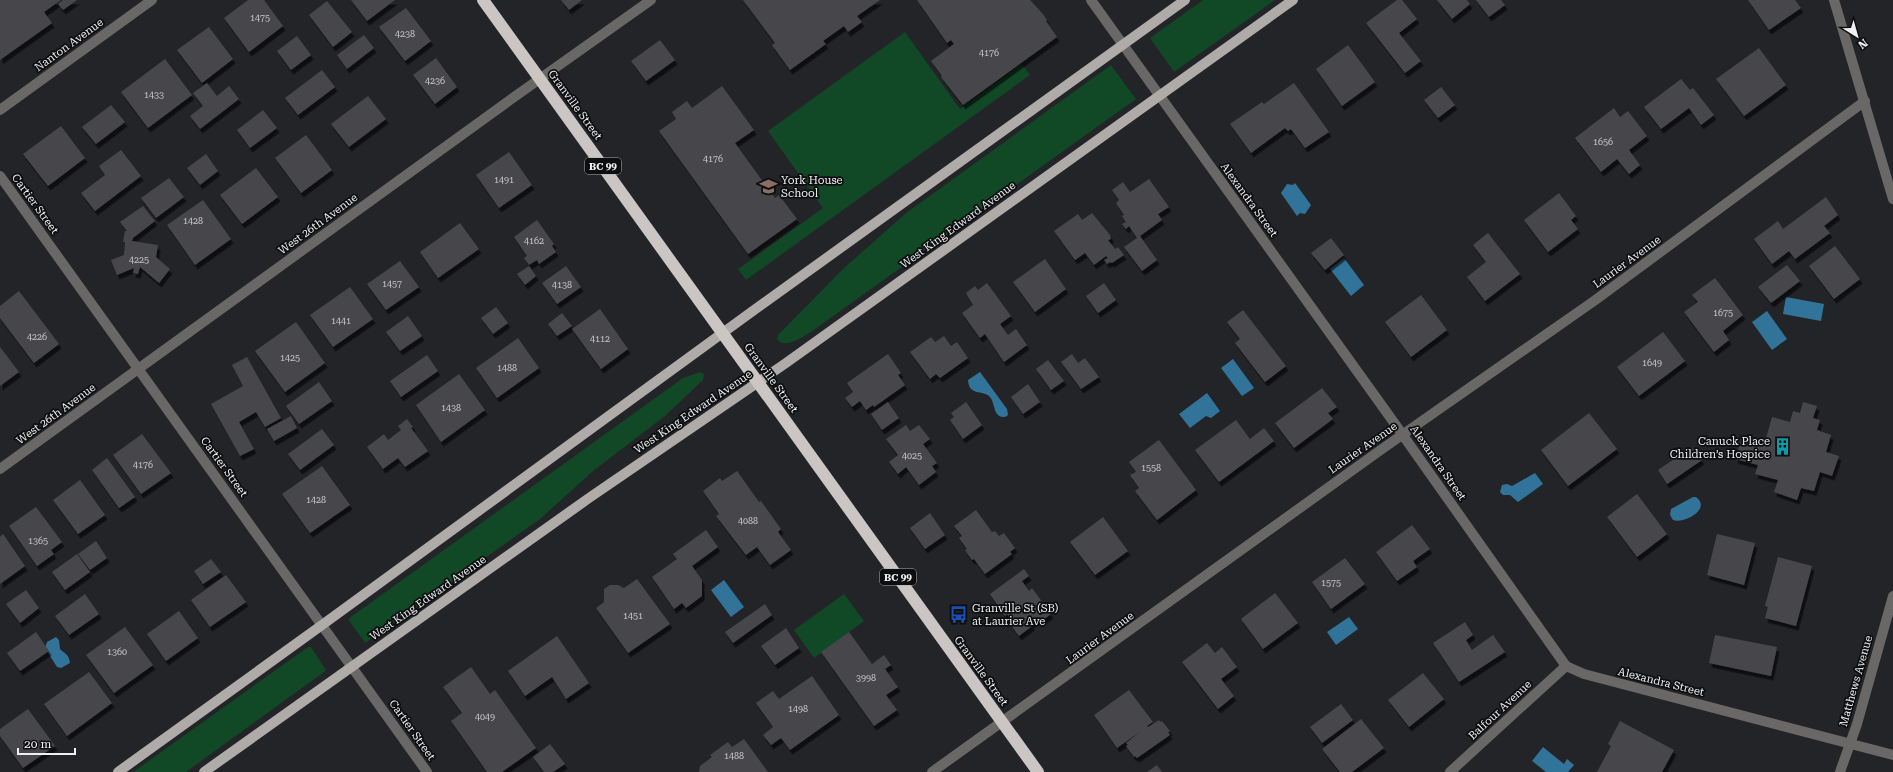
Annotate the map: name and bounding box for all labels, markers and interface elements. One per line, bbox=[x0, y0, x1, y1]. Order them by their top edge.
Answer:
house number: 1475 bbox=[250, 13, 270, 23]
street label: Nanton Avenue bbox=[32, 16, 106, 74]
north arrow bbox=[1837, 16, 1877, 56]
house number: 4238 bbox=[395, 29, 415, 39]
text: N bbox=[1855, 36, 1870, 52]
house number: 4176 bbox=[979, 48, 999, 58]
street label: Granville Street bbox=[545, 68, 605, 142]
house number: 4236 bbox=[425, 76, 445, 86]
house number: 1433 bbox=[144, 90, 164, 100]
house number: 1656 bbox=[1593, 137, 1613, 147]
house number: 4176 bbox=[703, 154, 723, 164]
road number: BC 99 bbox=[585, 158, 621, 174]
street label: Alexandra Street bbox=[1218, 160, 1280, 240]
street label: Cartier Street bbox=[9, 171, 61, 237]
place label: York House School bbox=[781, 174, 843, 200]
house number: 1491 bbox=[494, 175, 514, 185]
school or university icon: York House School bbox=[758, 176, 778, 196]
street label: West King Edward Avenue bbox=[898, 179, 1018, 271]
street label: West 26th Avenue bbox=[276, 191, 360, 257]
house number: 1428 bbox=[183, 216, 203, 226]
street label: Laurier Avenue bbox=[1591, 233, 1663, 291]
house number: 4162 bbox=[524, 236, 544, 246]
house number: 4225 bbox=[129, 255, 149, 265]
house number: 1457 bbox=[382, 279, 402, 289]
house number: 4138 bbox=[552, 280, 572, 290]
house number: 1675 bbox=[1713, 308, 1733, 318]
house number: 1441 bbox=[331, 316, 351, 326]
house number: 4226 bbox=[27, 332, 47, 342]
house number: 4112 bbox=[590, 334, 610, 344]
street label: Granville Street bbox=[741, 341, 801, 415]
house number: 1425 bbox=[280, 353, 300, 363]
house number: 1649 bbox=[1642, 358, 1662, 368]
house number: 1488 bbox=[497, 363, 517, 373]
street label: West King Edward Avenue bbox=[632, 368, 754, 456]
street label: West 26th Avenue bbox=[14, 381, 98, 447]
house number: 1438 bbox=[441, 403, 461, 413]
street label: Laurier Avenue bbox=[1326, 420, 1400, 476]
street label: Alexandra Street bbox=[1407, 423, 1469, 503]
street label: Cartier Street bbox=[198, 434, 250, 500]
place label: Canuck Place Children’s Hospice bbox=[1670, 435, 1770, 461]
building icon: Canuck Place Children’s Hospice bbox=[1773, 437, 1793, 457]
house number: 4025 bbox=[902, 451, 922, 461]
house number: 4176 bbox=[133, 460, 153, 470]
house number: 1558 bbox=[1141, 463, 1161, 473]
house number: 1428 bbox=[306, 495, 326, 505]
house number: 4088 bbox=[738, 516, 758, 526]
house number: 1365 bbox=[28, 536, 48, 546]
street label: West King Edward Avenue bbox=[367, 553, 489, 643]
road number: BC 99 bbox=[880, 569, 916, 585]
house number: 1575 bbox=[1321, 578, 1341, 588]
place label: Granville St (SB) at Laurier Ave bbox=[972, 602, 1059, 628]
bus stop icon: Granville St (SB) at Laurier Ave bbox=[949, 604, 969, 624]
street label: Laurier Avenue bbox=[1064, 609, 1136, 667]
house number: 1451 bbox=[623, 611, 643, 621]
street label: Granville Street bbox=[951, 634, 1011, 708]
street label: Matthews Avenue bbox=[1837, 634, 1875, 728]
house number: 1360 bbox=[107, 647, 127, 657]
street label: Alexandra Street bbox=[1617, 665, 1705, 699]
house number: 3998 bbox=[856, 673, 876, 683]
street label: Balfour Avenue bbox=[1466, 678, 1534, 742]
street label: Cartier Street bbox=[386, 697, 438, 763]
house number: 1498 bbox=[788, 704, 808, 714]
house number: 4049 bbox=[475, 712, 495, 722]
scale bar bbox=[18, 730, 75, 756]
text: 20 m bbox=[24, 737, 51, 751]
house number: 1488 bbox=[724, 751, 744, 761]

